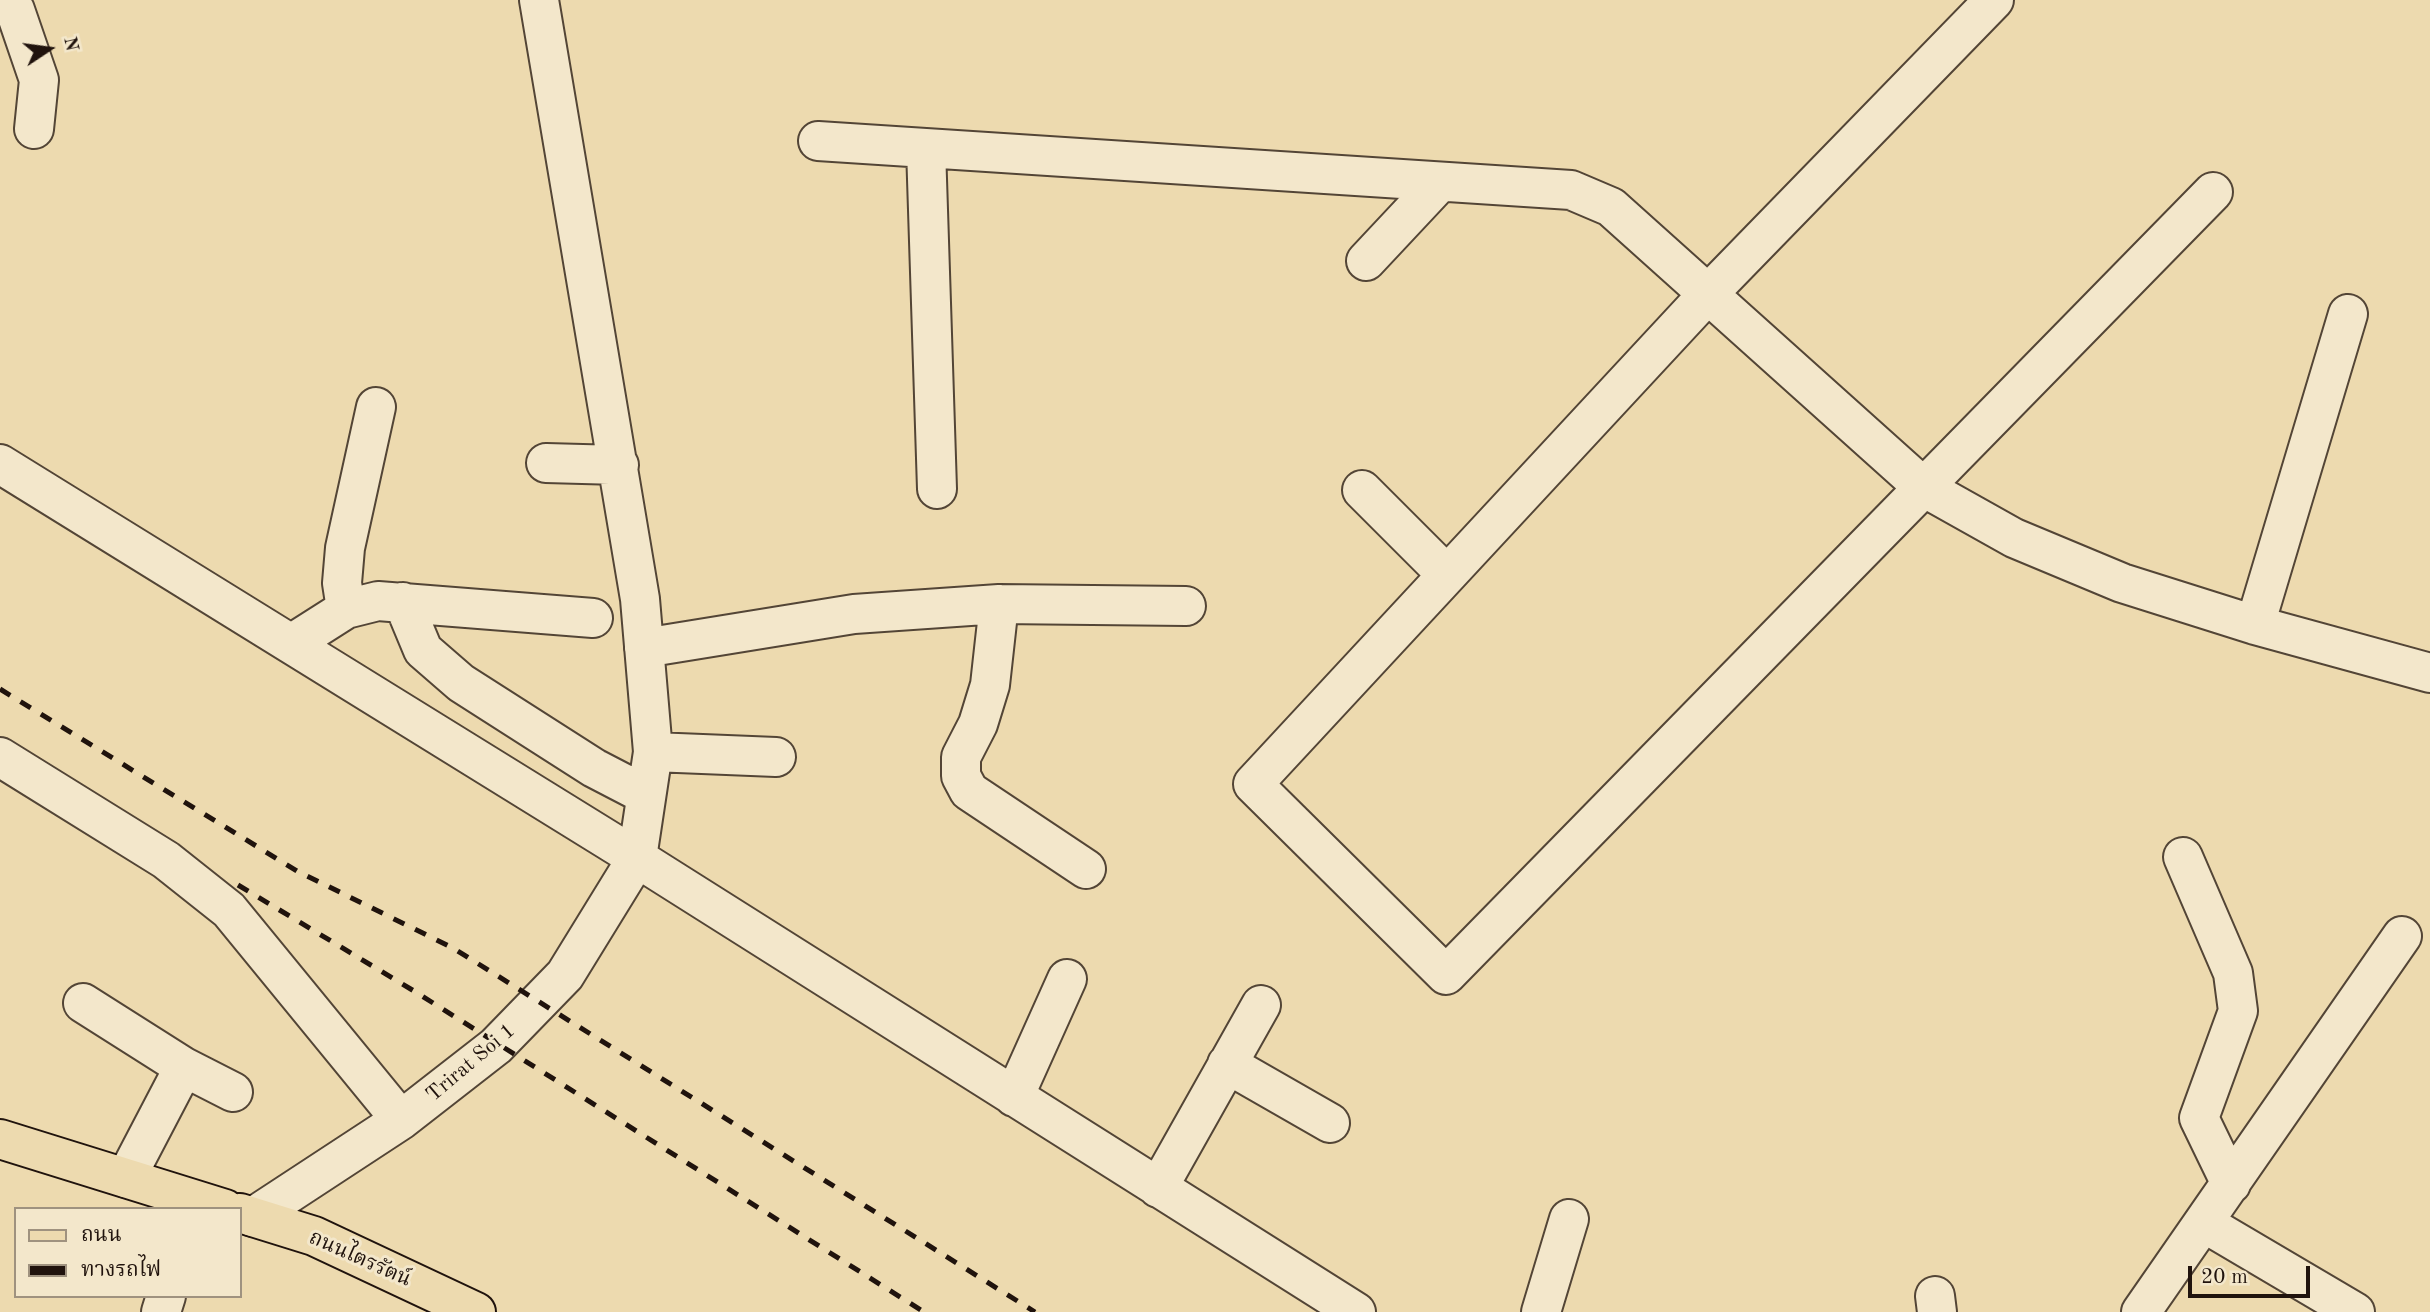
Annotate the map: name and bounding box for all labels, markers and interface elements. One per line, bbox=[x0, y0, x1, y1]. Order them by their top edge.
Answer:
north arrow bbox=[14, 14, 84, 84]
text: N bbox=[59, 35, 81, 53]
street label: Trirat Soi 1 bbox=[421, 1018, 521, 1108]
legend bbox=[14, 1207, 242, 1298]
text: ถนน bbox=[81, 1225, 122, 1246]
street label: ถนนไตรรัตน์ bbox=[305, 1225, 415, 1293]
scale bar bbox=[2192, 1252, 2314, 1296]
text: ทางรถไฟ bbox=[81, 1260, 161, 1281]
text: 20 m bbox=[2201, 1267, 2248, 1288]

